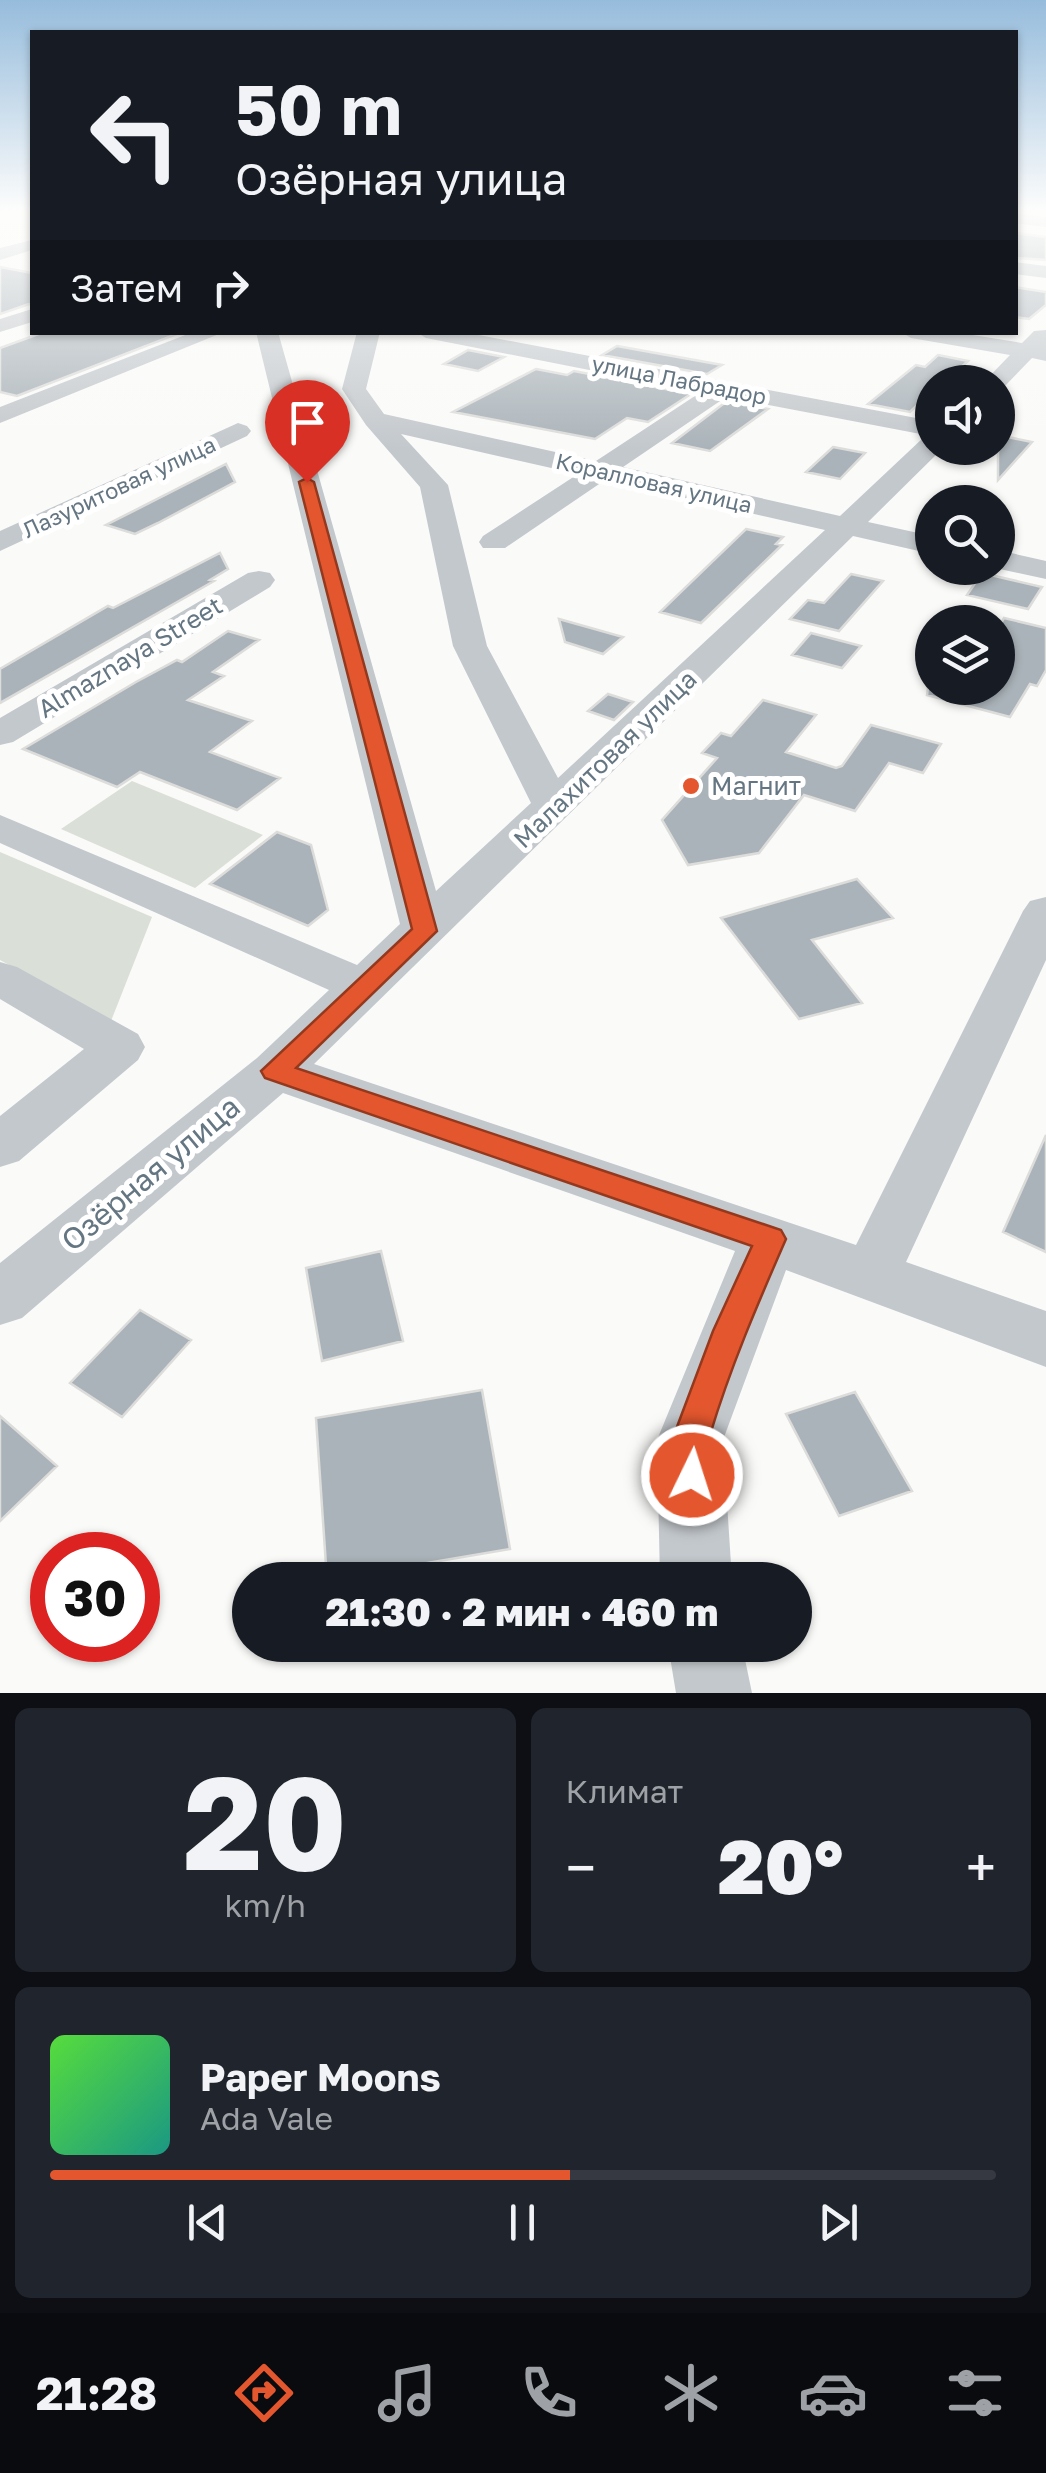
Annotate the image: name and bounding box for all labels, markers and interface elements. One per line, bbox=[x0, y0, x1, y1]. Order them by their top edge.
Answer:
text: 50 m bbox=[235, 66, 402, 150]
icon: left bbox=[70, 70, 200, 200]
text: Озёрная улица bbox=[235, 151, 567, 205]
icon: right bbox=[203, 260, 258, 315]
text: Затем bbox=[70, 265, 183, 310]
street label: улица Лабрадор bbox=[590, 349, 769, 410]
map controls bbox=[915, 365, 1015, 705]
button: sound bbox=[915, 365, 1015, 465]
pin bbox=[265, 380, 350, 483]
icon: arrive bbox=[280, 395, 335, 450]
street label: Лазуритовая улица bbox=[18, 430, 220, 543]
street label: Коралловая улица bbox=[553, 447, 755, 518]
button: search bbox=[915, 485, 1015, 585]
street label: Almaznaya Street bbox=[32, 589, 228, 724]
button: layers bbox=[915, 605, 1015, 705]
street label: Малахитовая улица bbox=[507, 663, 703, 854]
place label: Магнит bbox=[711, 770, 801, 801]
marker: Магнит bbox=[680, 775, 702, 797]
street label: Озёрная улица bbox=[54, 1088, 247, 1258]
position arrow bbox=[640, 1423, 744, 1527]
speed limit sign: 30 bbox=[30, 1532, 160, 1662]
text: 21:30 · 2 мин · 460 m bbox=[326, 1589, 718, 1634]
text: 20 bbox=[183, 1743, 347, 1899]
text: Климат bbox=[566, 1772, 683, 1810]
text: 20° bbox=[718, 1820, 843, 1911]
text: − bbox=[566, 1834, 596, 1900]
text: + bbox=[966, 1834, 996, 1900]
text: km/h bbox=[225, 1886, 306, 1924]
text: Paper Moons bbox=[200, 2054, 441, 2099]
text: Ada Vale bbox=[200, 2099, 333, 2137]
icon: previous bbox=[180, 2195, 235, 2250]
icon: pause bbox=[495, 2195, 550, 2250]
icon: next bbox=[811, 2195, 866, 2250]
icon: directions bbox=[229, 2358, 299, 2428]
icon: music bbox=[372, 2358, 442, 2428]
icon: phone bbox=[514, 2358, 584, 2428]
icon: climate bbox=[656, 2358, 726, 2428]
icon: car bbox=[798, 2358, 868, 2428]
icon: filters bbox=[940, 2358, 1010, 2428]
text: 21:28 bbox=[36, 2366, 157, 2420]

